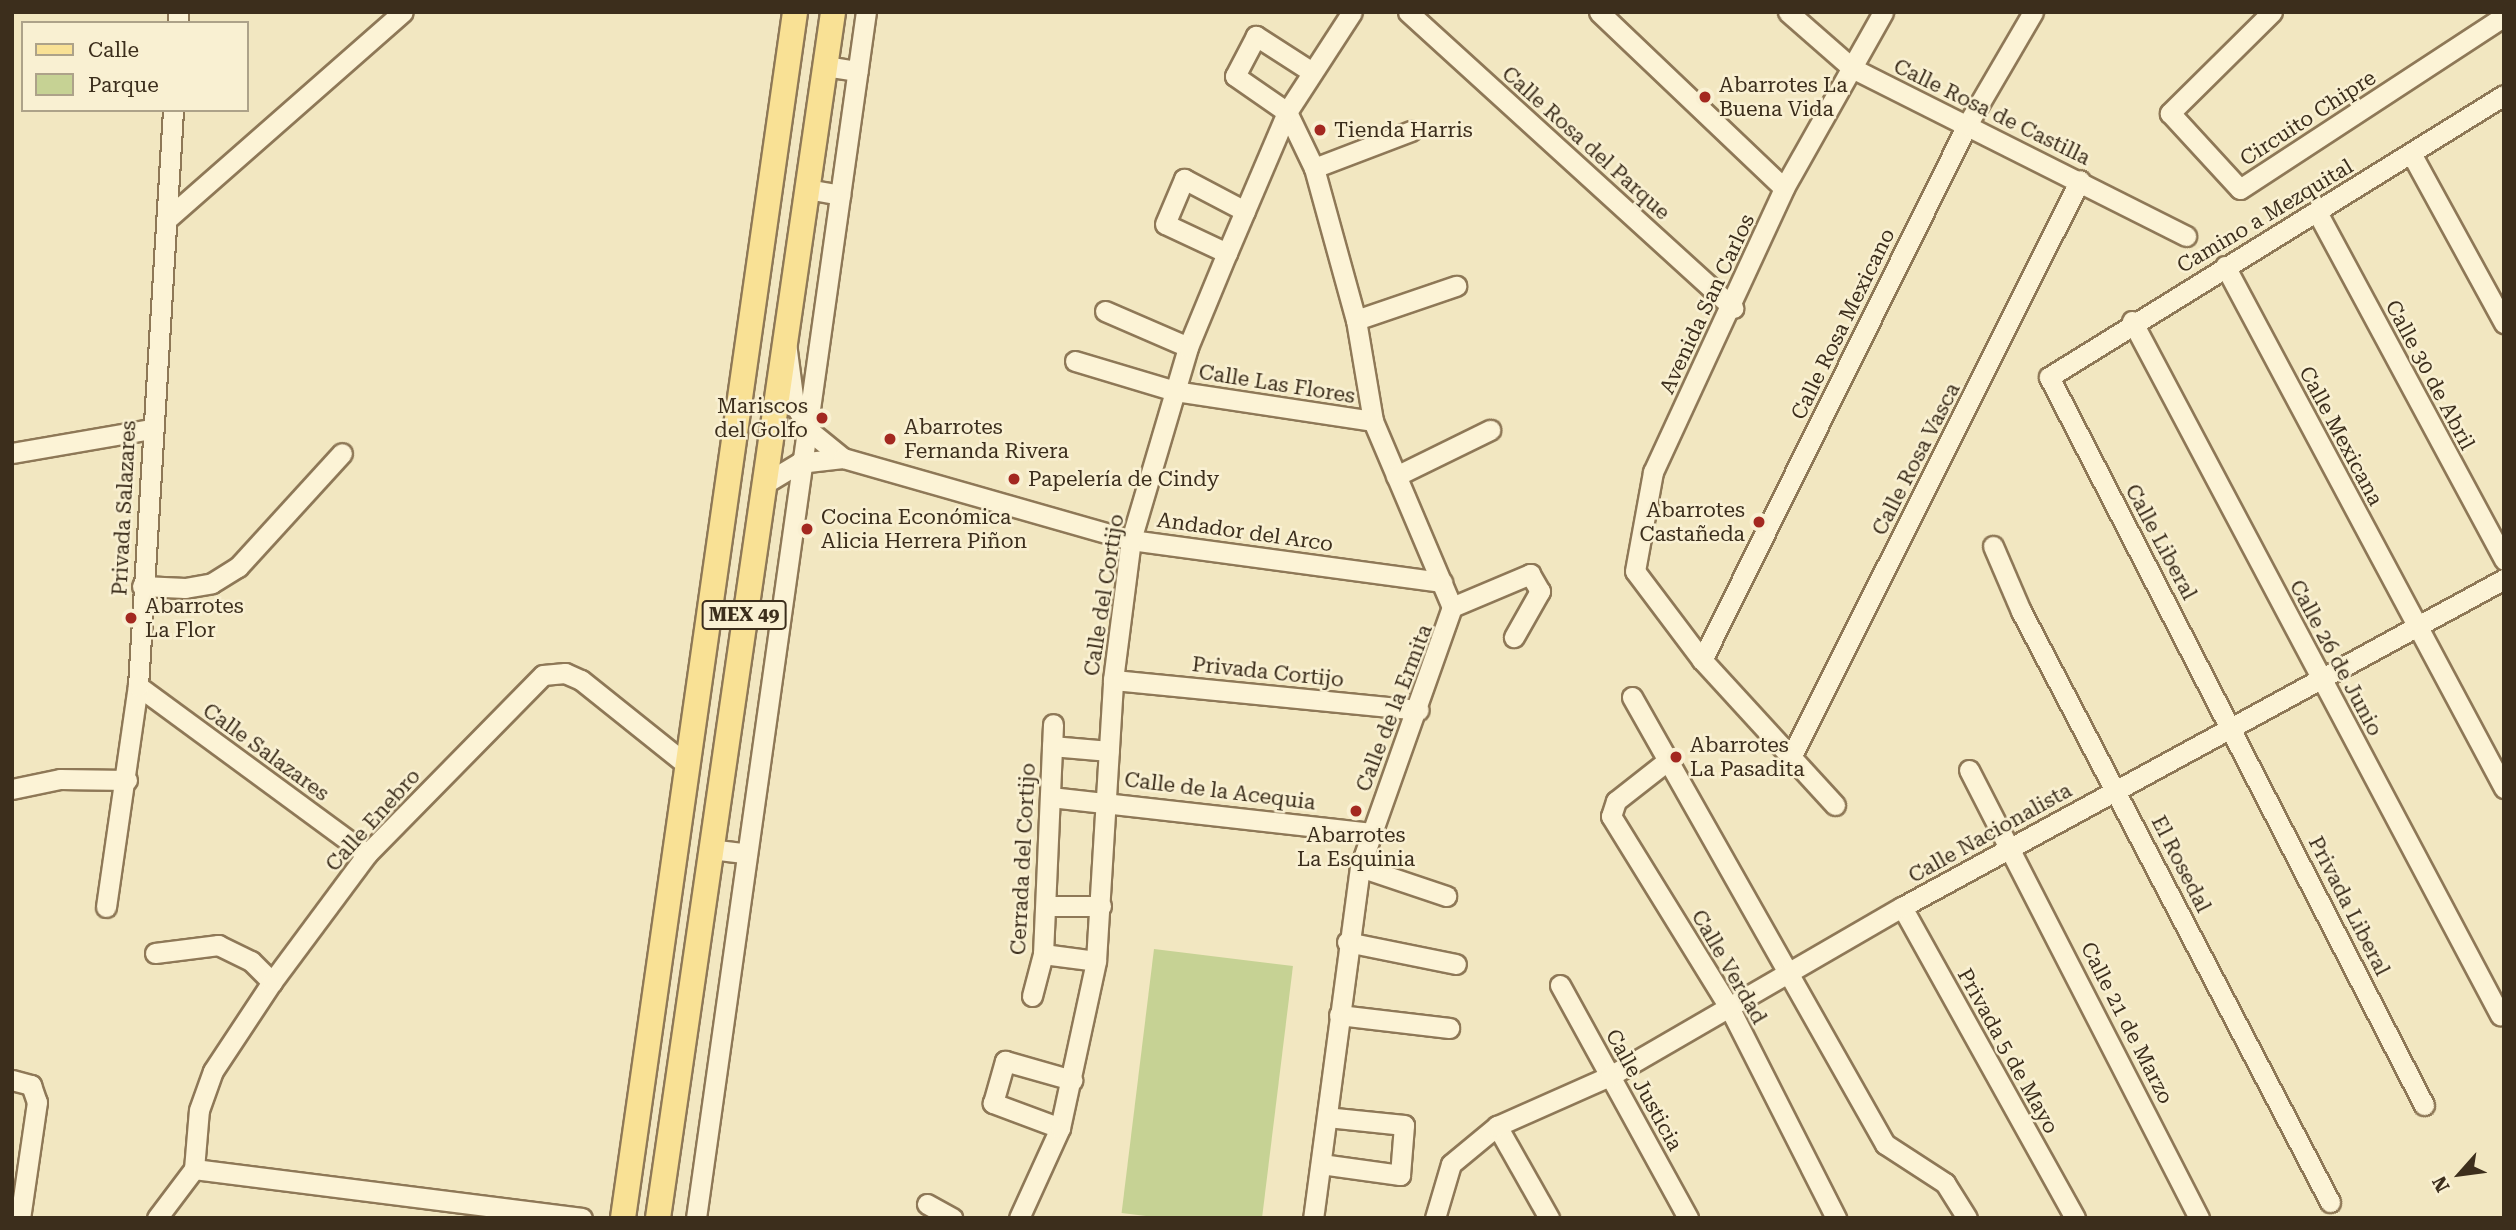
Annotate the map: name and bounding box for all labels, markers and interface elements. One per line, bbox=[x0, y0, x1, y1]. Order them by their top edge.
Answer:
legend bbox=[21, 21, 248, 112]
text: Calle bbox=[88, 38, 139, 62]
street label: Calle Rosa de Castilla bbox=[1890, 53, 2094, 171]
street label: Calle Rosa del Parque bbox=[1497, 61, 1675, 225]
street label: Circuito Chipre bbox=[2235, 65, 2381, 171]
place label: Abarrotes La Buena Vida bbox=[1719, 72, 1848, 122]
text: Parque bbox=[88, 73, 159, 97]
marker: Abarrotes La Buena Vida bbox=[1697, 89, 1713, 105]
place label: Tienda Harris bbox=[1334, 117, 1473, 143]
marker: Tienda Harris bbox=[1312, 122, 1328, 138]
street label: Camino a Mezquital bbox=[2173, 154, 2357, 278]
street label: Avenida San Carlos bbox=[1654, 210, 1760, 398]
street label: Calle Rosa Mexicano bbox=[1786, 224, 1900, 424]
street label: Calle 30 de Abril bbox=[2380, 296, 2480, 454]
street label: Calle Las Flores bbox=[1197, 359, 1357, 409]
street label: Calle Mexicana bbox=[2294, 362, 2388, 510]
street label: Calle Rosa Vasca bbox=[1867, 379, 1965, 539]
place label: Mariscos del Golfo bbox=[714, 393, 808, 443]
marker: Mariscos del Golfo bbox=[814, 410, 830, 426]
place label: Abarrotes Fernanda Rivera bbox=[904, 414, 1069, 464]
street label: Privada Salazares bbox=[107, 420, 141, 596]
marker: Abarrotes Fernanda Rivera bbox=[882, 431, 898, 447]
place label: Papelería de Cindy bbox=[1028, 466, 1219, 492]
marker: Papelería de Cindy bbox=[1006, 471, 1022, 487]
street label: Calle Liberal bbox=[2120, 480, 2202, 604]
place label: Abarrotes Castañeda bbox=[1639, 497, 1745, 547]
place label: Cocina Económica Alicia Herrera Piñon bbox=[821, 504, 1027, 554]
street label: Andador del Arco bbox=[1155, 507, 1335, 557]
street label: Calle del Cortijo bbox=[1079, 512, 1129, 678]
marker: Abarrotes Castañeda bbox=[1751, 514, 1767, 530]
marker: Cocina Económica Alicia Herrera Piñon bbox=[799, 521, 815, 537]
street label: Calle 26 de Junio bbox=[2284, 576, 2388, 740]
place label: Abarrotes La Flor bbox=[145, 593, 244, 643]
road number: MEX 49 bbox=[700, 600, 788, 630]
marker: Abarrotes La Flor bbox=[123, 610, 139, 626]
street label: Calle de la Ermita bbox=[1351, 621, 1437, 795]
street label: Privada Cortijo bbox=[1191, 651, 1345, 693]
street label: Calle Salazares bbox=[198, 698, 334, 806]
place label: Abarrotes La Pasadita bbox=[1690, 732, 1805, 782]
marker: Abarrotes La Pasadita bbox=[1668, 749, 1684, 765]
street label: Cerrada del Cortijo bbox=[1005, 762, 1041, 956]
street label: Calle Enebro bbox=[320, 763, 426, 877]
street label: Calle de la Acequia bbox=[1123, 767, 1317, 815]
street label: Calle Nacionalista bbox=[1904, 778, 2076, 888]
marker: Abarrotes La Esquinia bbox=[1348, 803, 1364, 819]
street label: El Rosedal bbox=[2146, 811, 2216, 917]
place label: Abarrotes La Esquinia bbox=[1297, 822, 1415, 872]
street label: Privada Liberal bbox=[2303, 832, 2395, 980]
street label: Calle Verdad bbox=[1686, 905, 1772, 1029]
street label: Calle 21 de Marzo bbox=[2075, 938, 2179, 1108]
street label: Privada 5 de Mayo bbox=[1952, 964, 2064, 1138]
street label: Calle Justicia bbox=[1600, 1025, 1688, 1155]
north arrow bbox=[2425, 1139, 2495, 1209]
text: N bbox=[2427, 1172, 2455, 1196]

